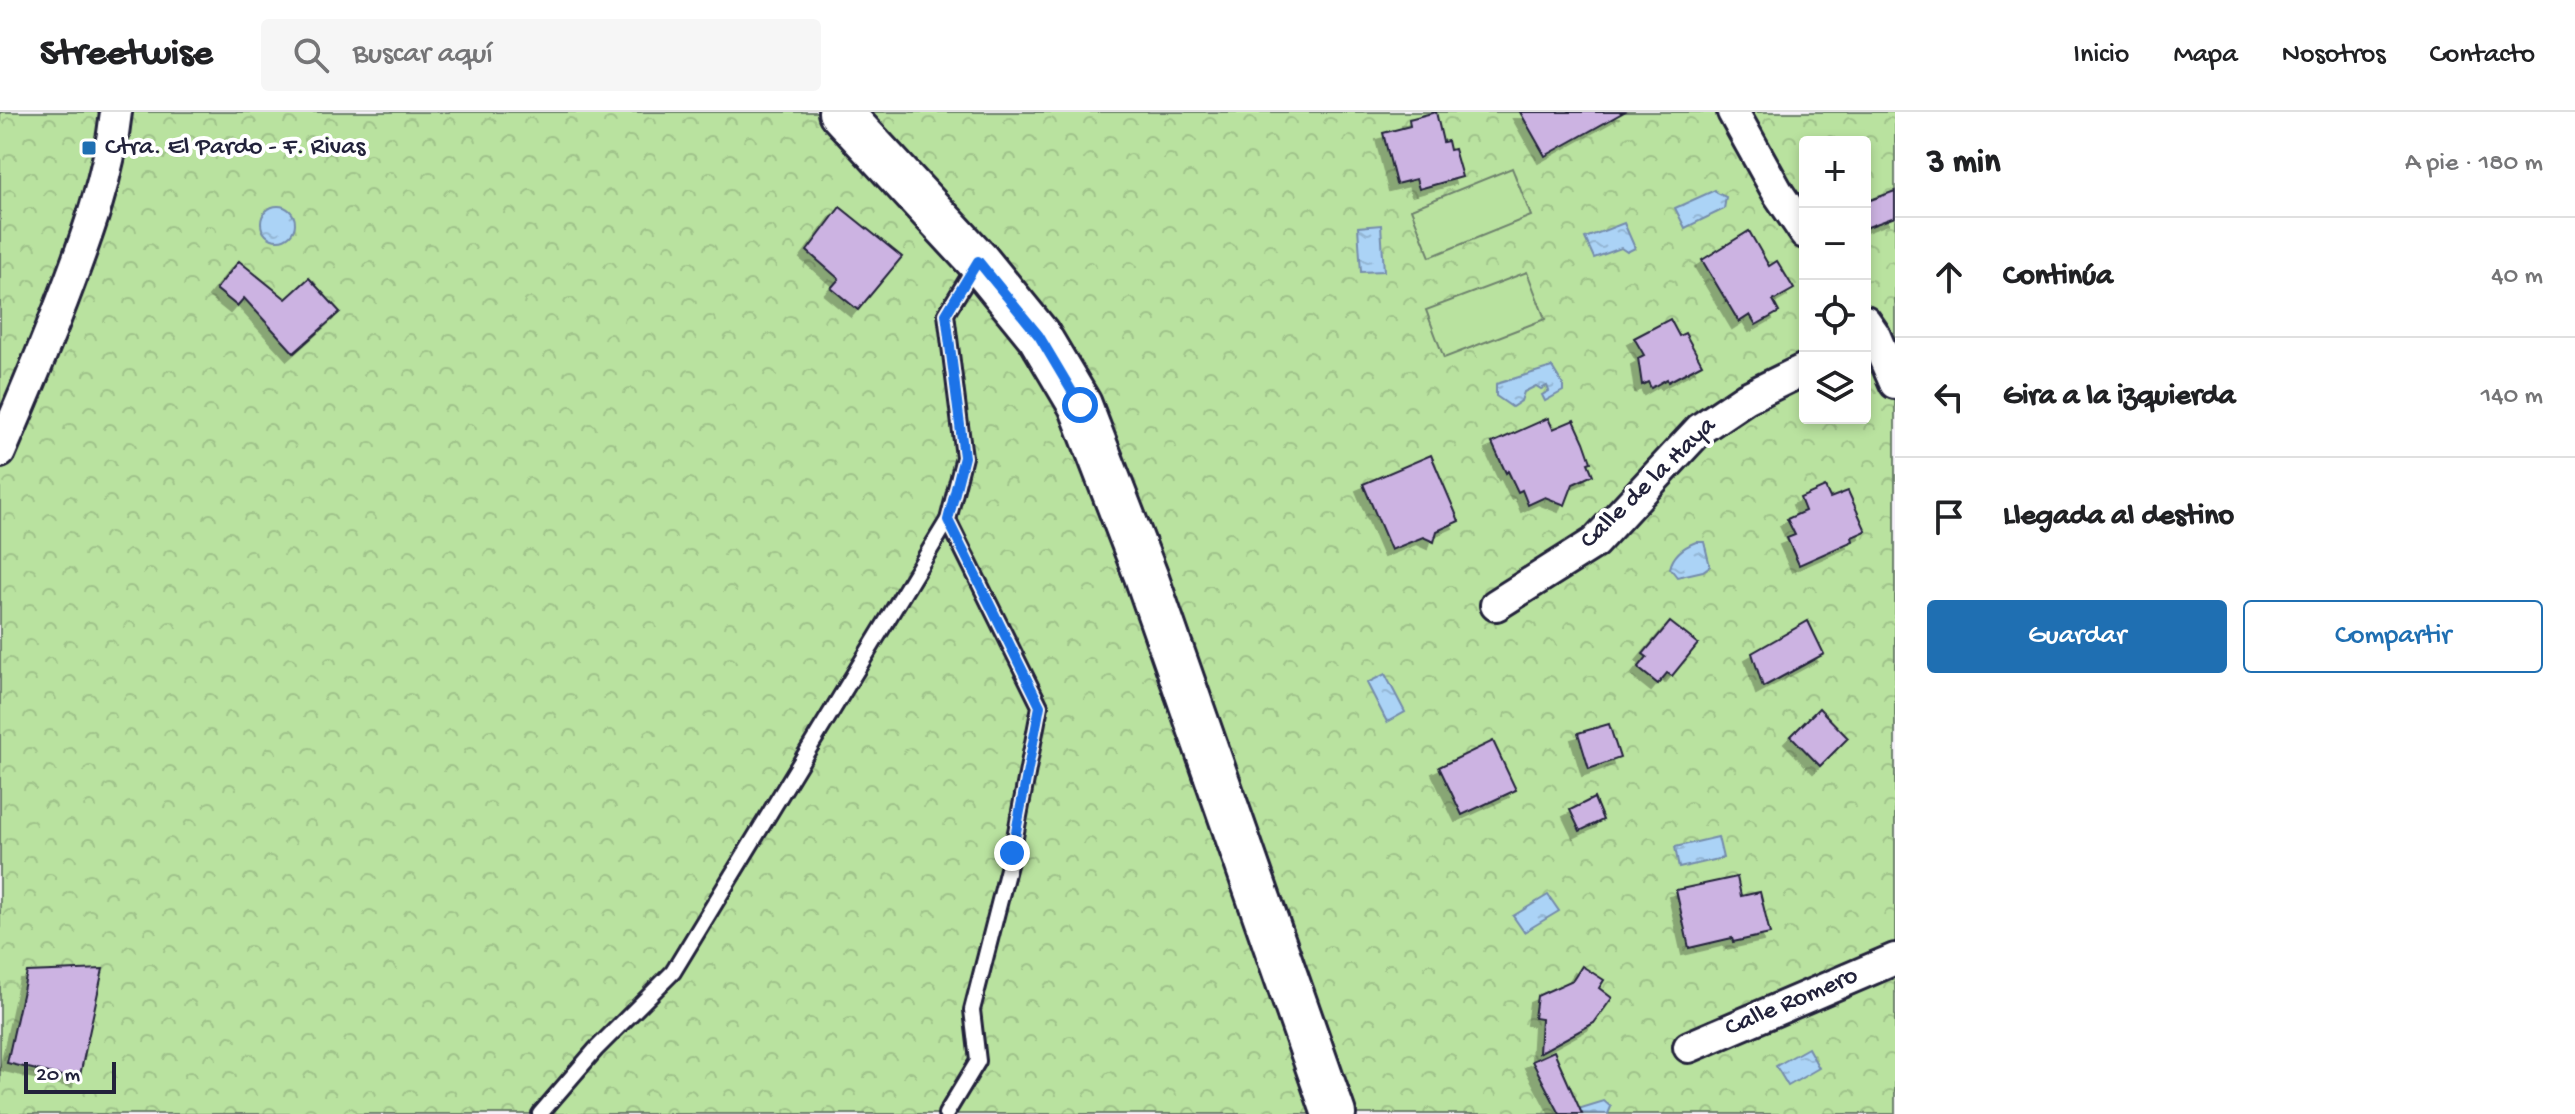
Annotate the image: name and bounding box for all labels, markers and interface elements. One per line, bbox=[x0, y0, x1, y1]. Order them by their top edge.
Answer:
search box bbox=[261, 19, 821, 91]
text: Streetwise bbox=[40, 33, 213, 77]
icon: search bbox=[289, 33, 333, 77]
text: Buscar aquí bbox=[353, 38, 493, 73]
text: Inicio bbox=[2073, 39, 2129, 72]
text: Mapa bbox=[2173, 39, 2238, 72]
text: Nosotros bbox=[2282, 39, 2386, 72]
text: Contacto bbox=[2430, 39, 2535, 72]
place label: Ctra. El Pardo - F. Rivas bbox=[105, 133, 367, 164]
map controls bbox=[1799, 136, 1871, 424]
button: + bbox=[1799, 136, 1871, 208]
marker: Ctra. El Pardo - F. Rivas bbox=[80, 139, 98, 157]
text: 3 min bbox=[1927, 144, 2000, 184]
text: A pie · 180 m bbox=[2405, 149, 2543, 180]
button: − bbox=[1799, 208, 1871, 280]
icon: ahead bbox=[1927, 255, 1971, 299]
text: Continúa bbox=[2003, 260, 2113, 295]
text: 40 m bbox=[2491, 262, 2543, 293]
button: locate bbox=[1799, 280, 1871, 352]
button: layers bbox=[1799, 352, 1871, 424]
icon: left bbox=[1927, 375, 1971, 419]
text: Gira a la izquierda bbox=[2003, 380, 2236, 415]
text: 140 m bbox=[2481, 382, 2543, 413]
route start bbox=[1062, 387, 1098, 423]
street label: Calle de la Haya bbox=[1574, 410, 1725, 557]
icon: arrive bbox=[1927, 495, 1971, 539]
text: Llegada al destino bbox=[2003, 500, 2234, 535]
button: Guardar bbox=[1927, 600, 2227, 673]
button: Compartir bbox=[2243, 600, 2543, 673]
route end bbox=[994, 835, 1030, 871]
street label: Calle Romero bbox=[1721, 961, 1863, 1045]
scale bar bbox=[24, 1058, 116, 1094]
text: 20 m bbox=[36, 1063, 80, 1089]

